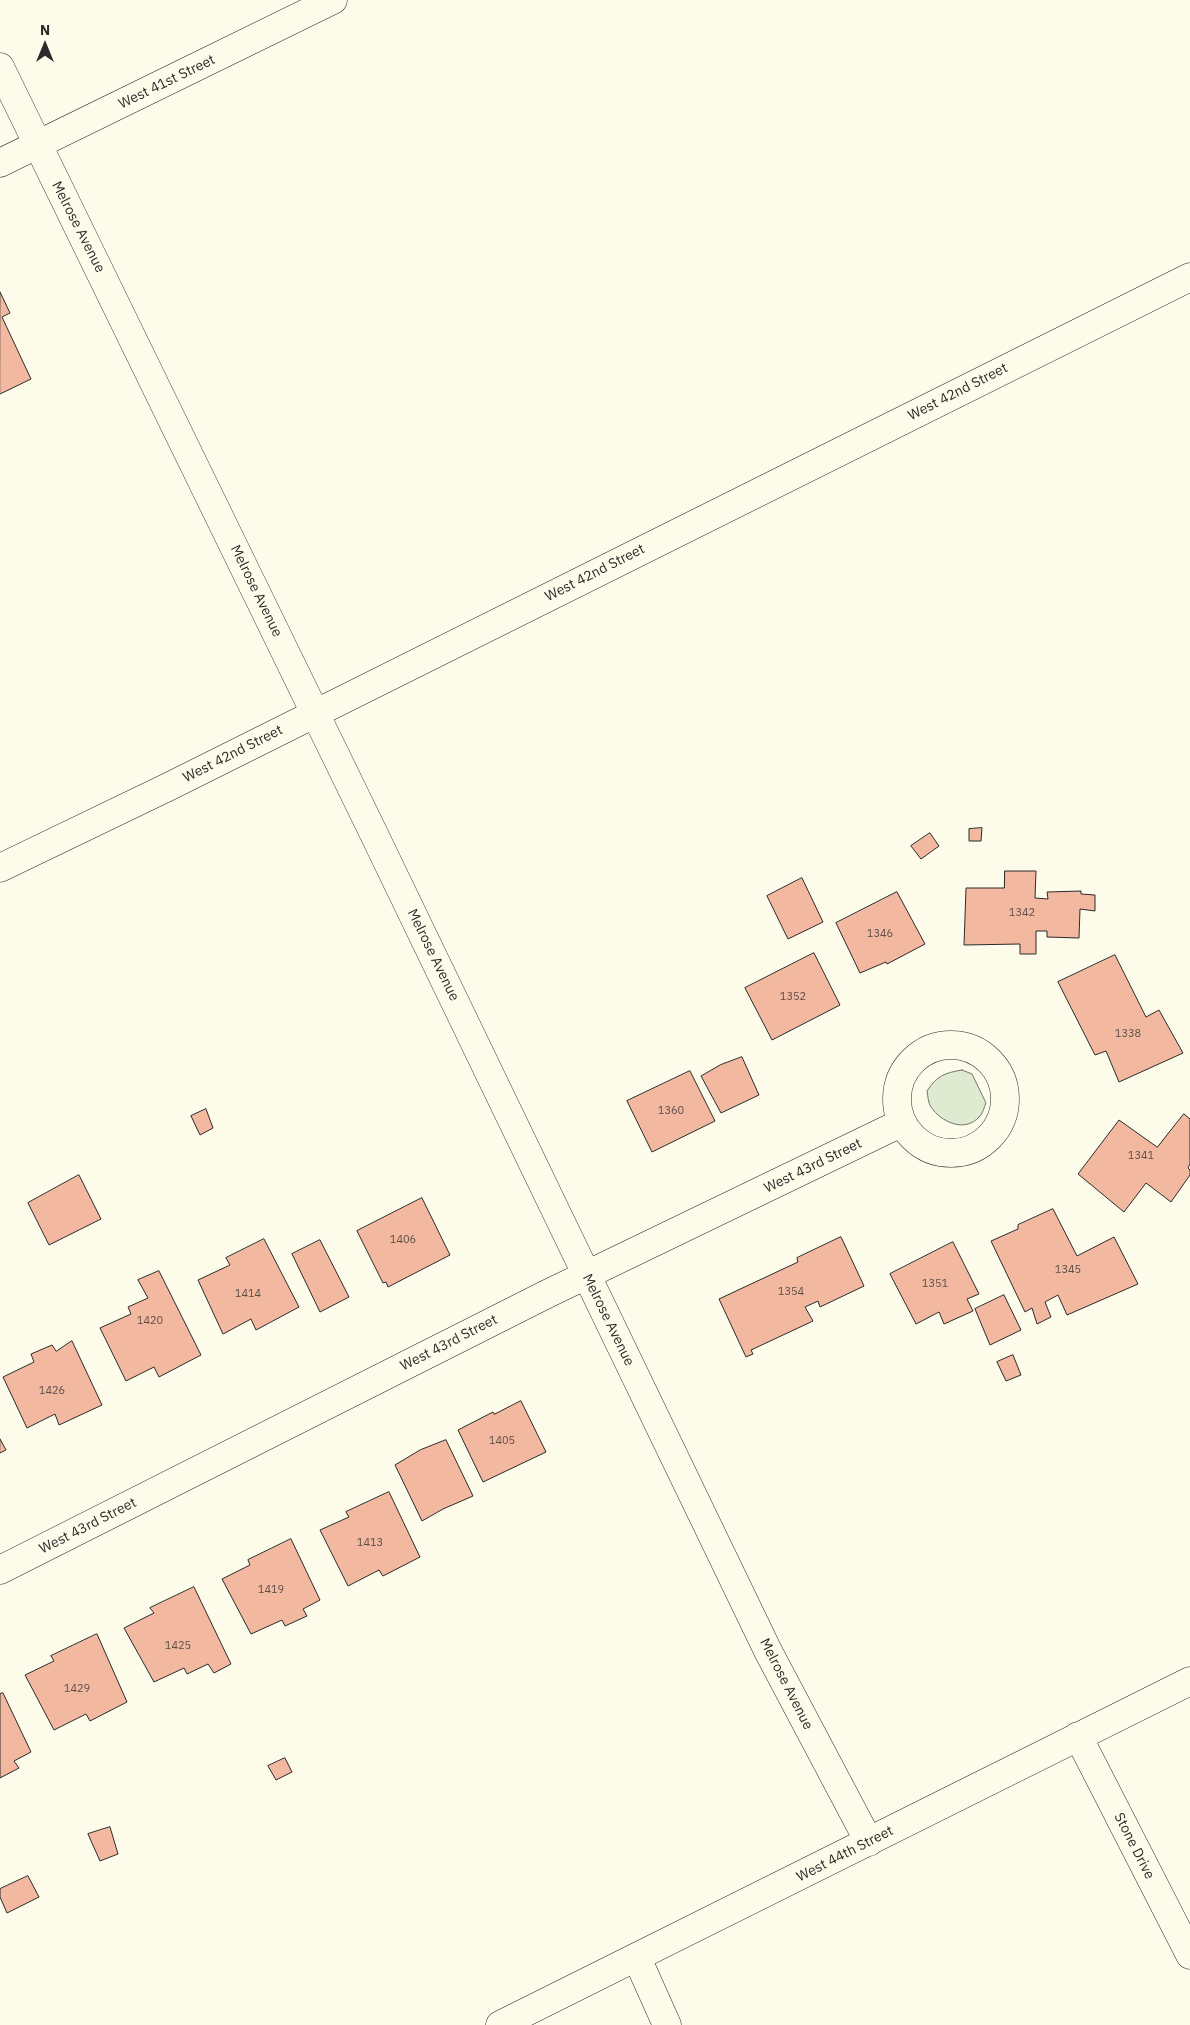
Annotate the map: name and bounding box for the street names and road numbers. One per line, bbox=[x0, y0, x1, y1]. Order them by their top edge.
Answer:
street label: West 41st Street bbox=[116, 51, 218, 113]
street label: Melrose Avenue bbox=[48, 178, 108, 276]
street label: West 42nd Street bbox=[905, 360, 1011, 424]
street label: West 42nd Street bbox=[542, 541, 648, 605]
street label: Melrose Avenue bbox=[226, 542, 286, 640]
street label: West 42nd Street bbox=[180, 722, 286, 786]
street label: Melrose Avenue bbox=[403, 906, 463, 1004]
street label: West 43rd Street bbox=[761, 1135, 865, 1197]
street label: Melrose Avenue bbox=[578, 1271, 638, 1369]
street label: West 43rd Street bbox=[398, 1311, 500, 1375]
street label: West 43rd Street bbox=[37, 1494, 139, 1558]
street label: Melrose Avenue bbox=[756, 1635, 816, 1733]
street label: Stone Drive bbox=[1110, 1810, 1158, 1882]
street label: West 44th Street bbox=[794, 1822, 896, 1886]

